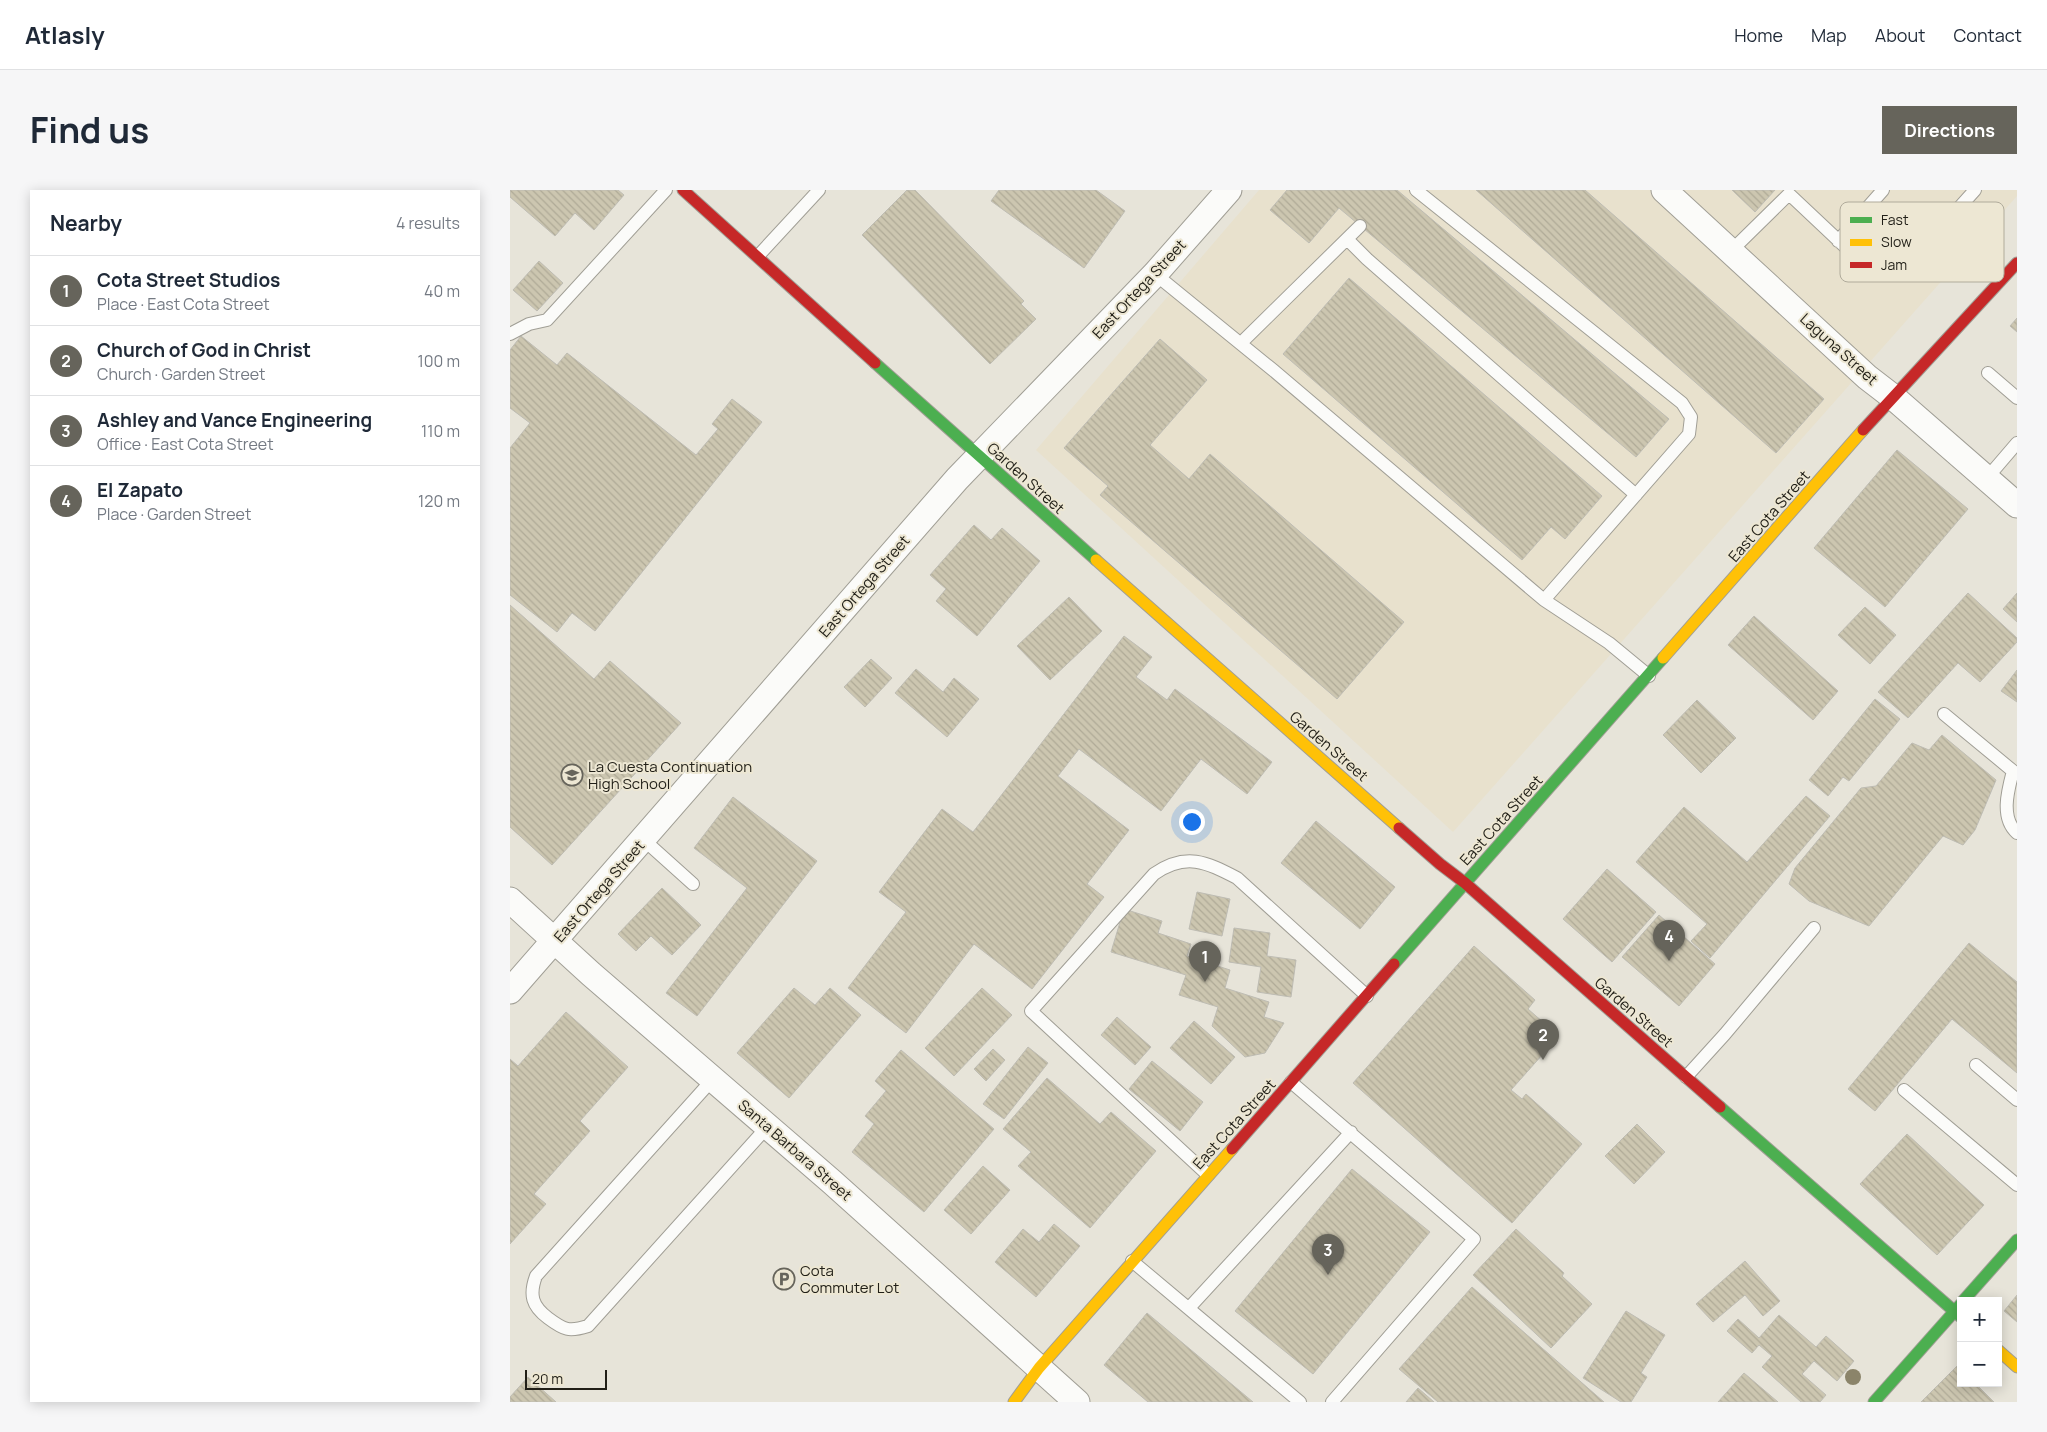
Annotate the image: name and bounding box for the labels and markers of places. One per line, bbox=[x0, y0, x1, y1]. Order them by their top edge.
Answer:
place label: La Cuesta Continuation High School bbox=[588, 756, 752, 794]
school or university icon: La Cuesta Continuation High School bbox=[560, 763, 584, 787]
pin: 4 bbox=[1653, 920, 1685, 961]
pin: 1 bbox=[1189, 941, 1221, 982]
pin: 2 bbox=[1527, 1019, 1559, 1060]
pin: 3 bbox=[1312, 1234, 1344, 1275]
place label: Cota Commuter Lot bbox=[800, 1260, 899, 1298]
parking icon: Cota Commuter Lot bbox=[772, 1267, 796, 1291]

